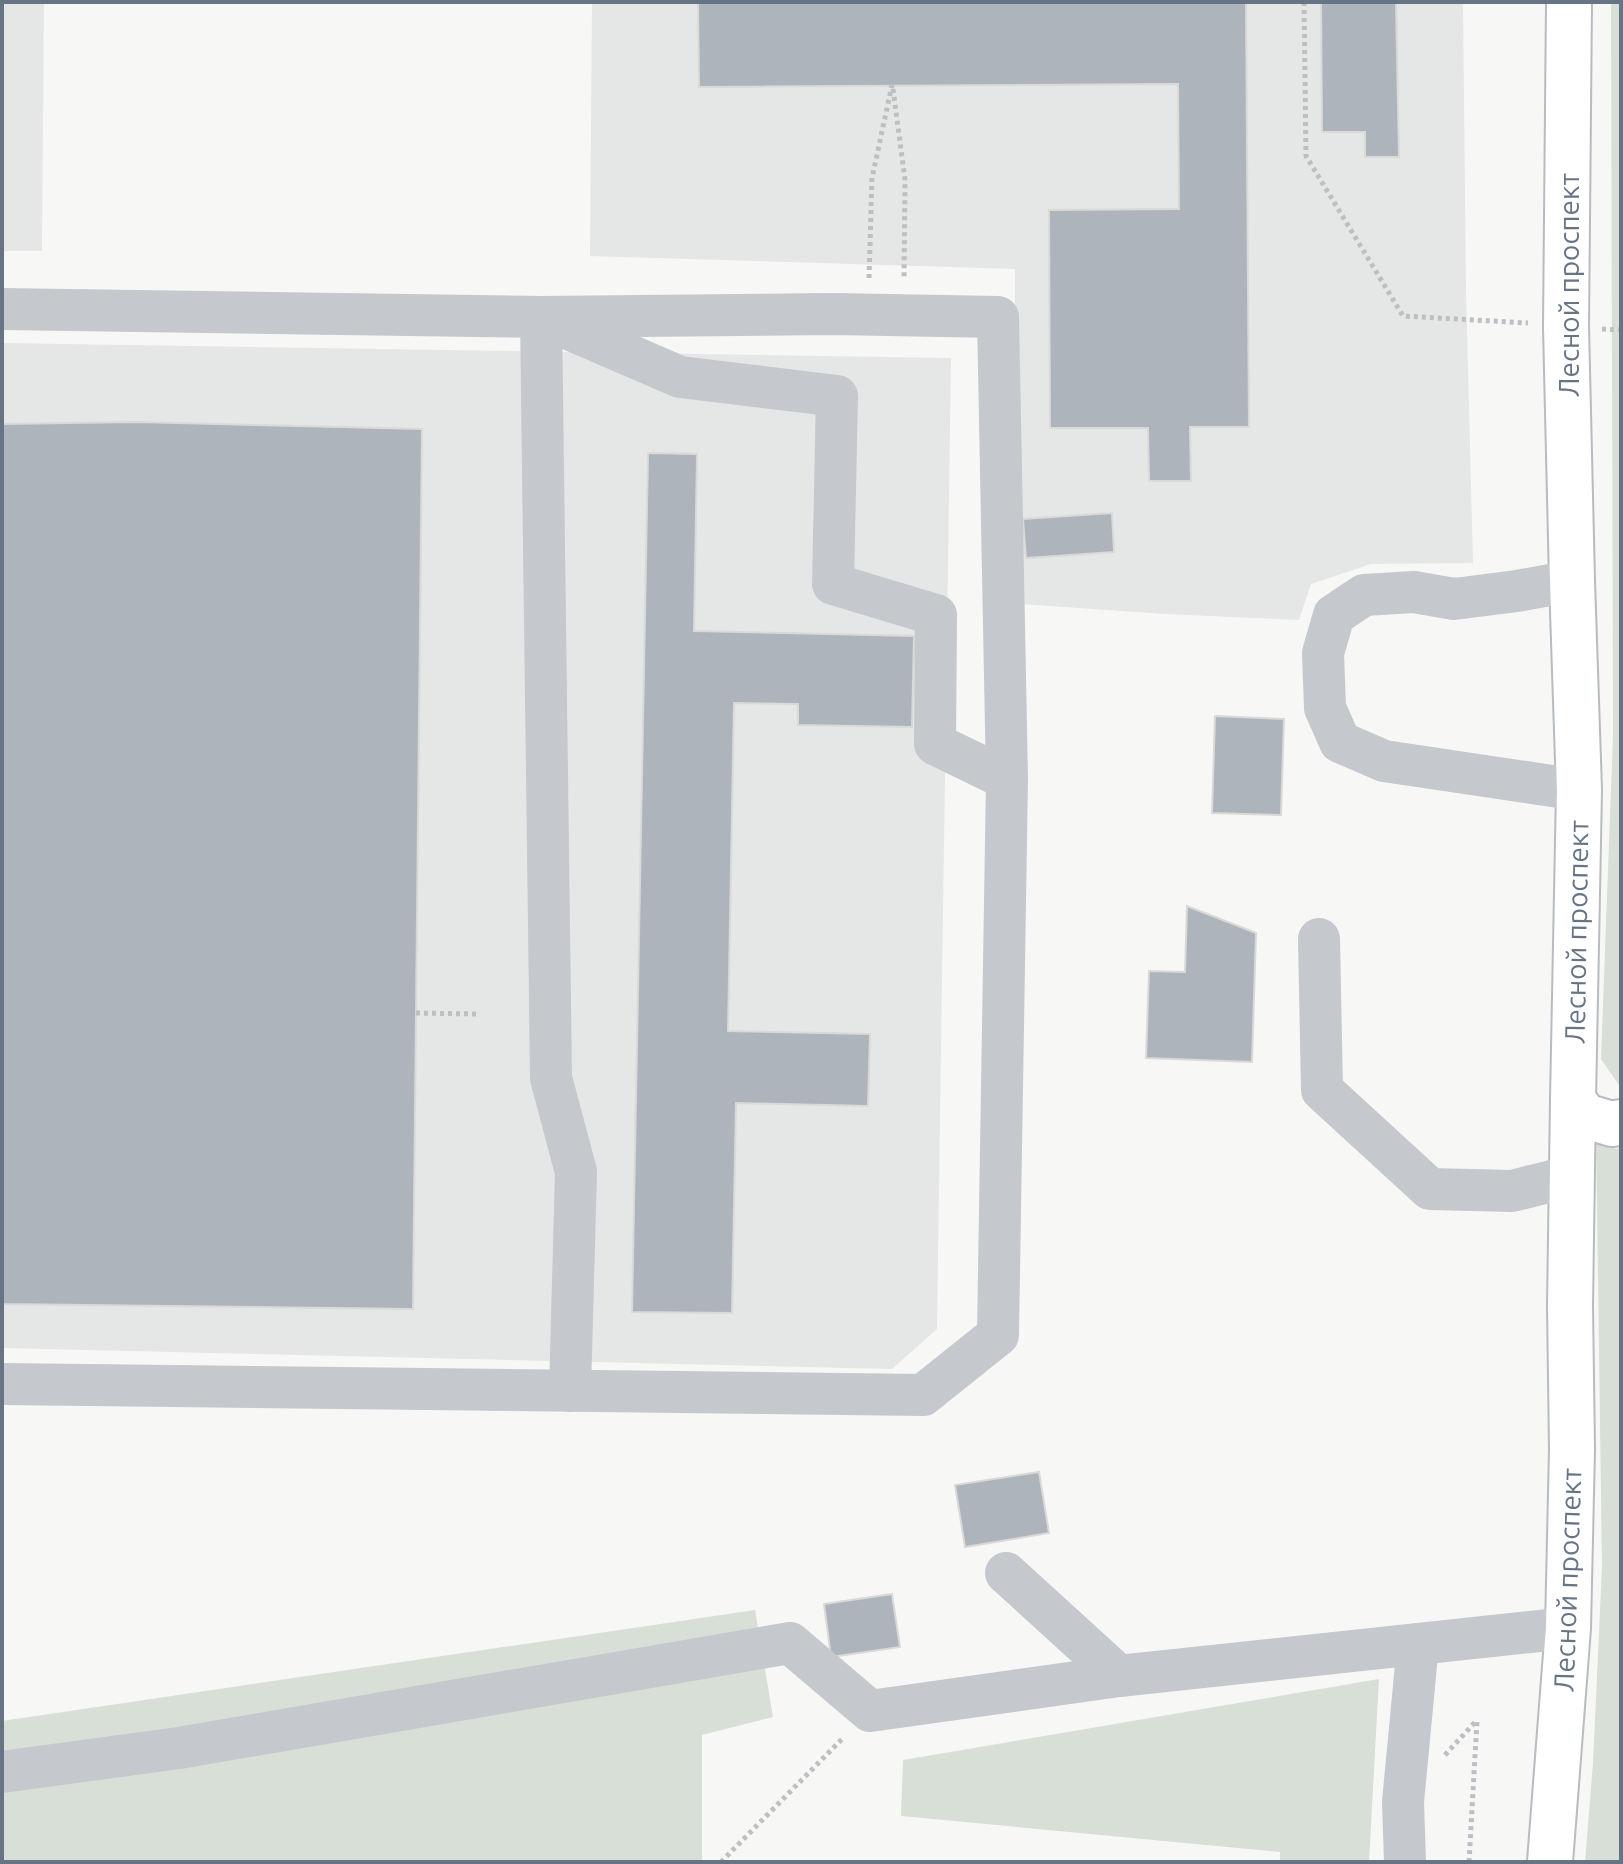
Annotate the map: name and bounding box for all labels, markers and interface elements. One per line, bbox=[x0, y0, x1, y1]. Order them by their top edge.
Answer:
street label: Лесной проспект bbox=[1553, 173, 1584, 397]
street label: Лесной проспект bbox=[1559, 819, 1593, 1044]
street label: Лесной проспект bbox=[1548, 1467, 1586, 1692]

